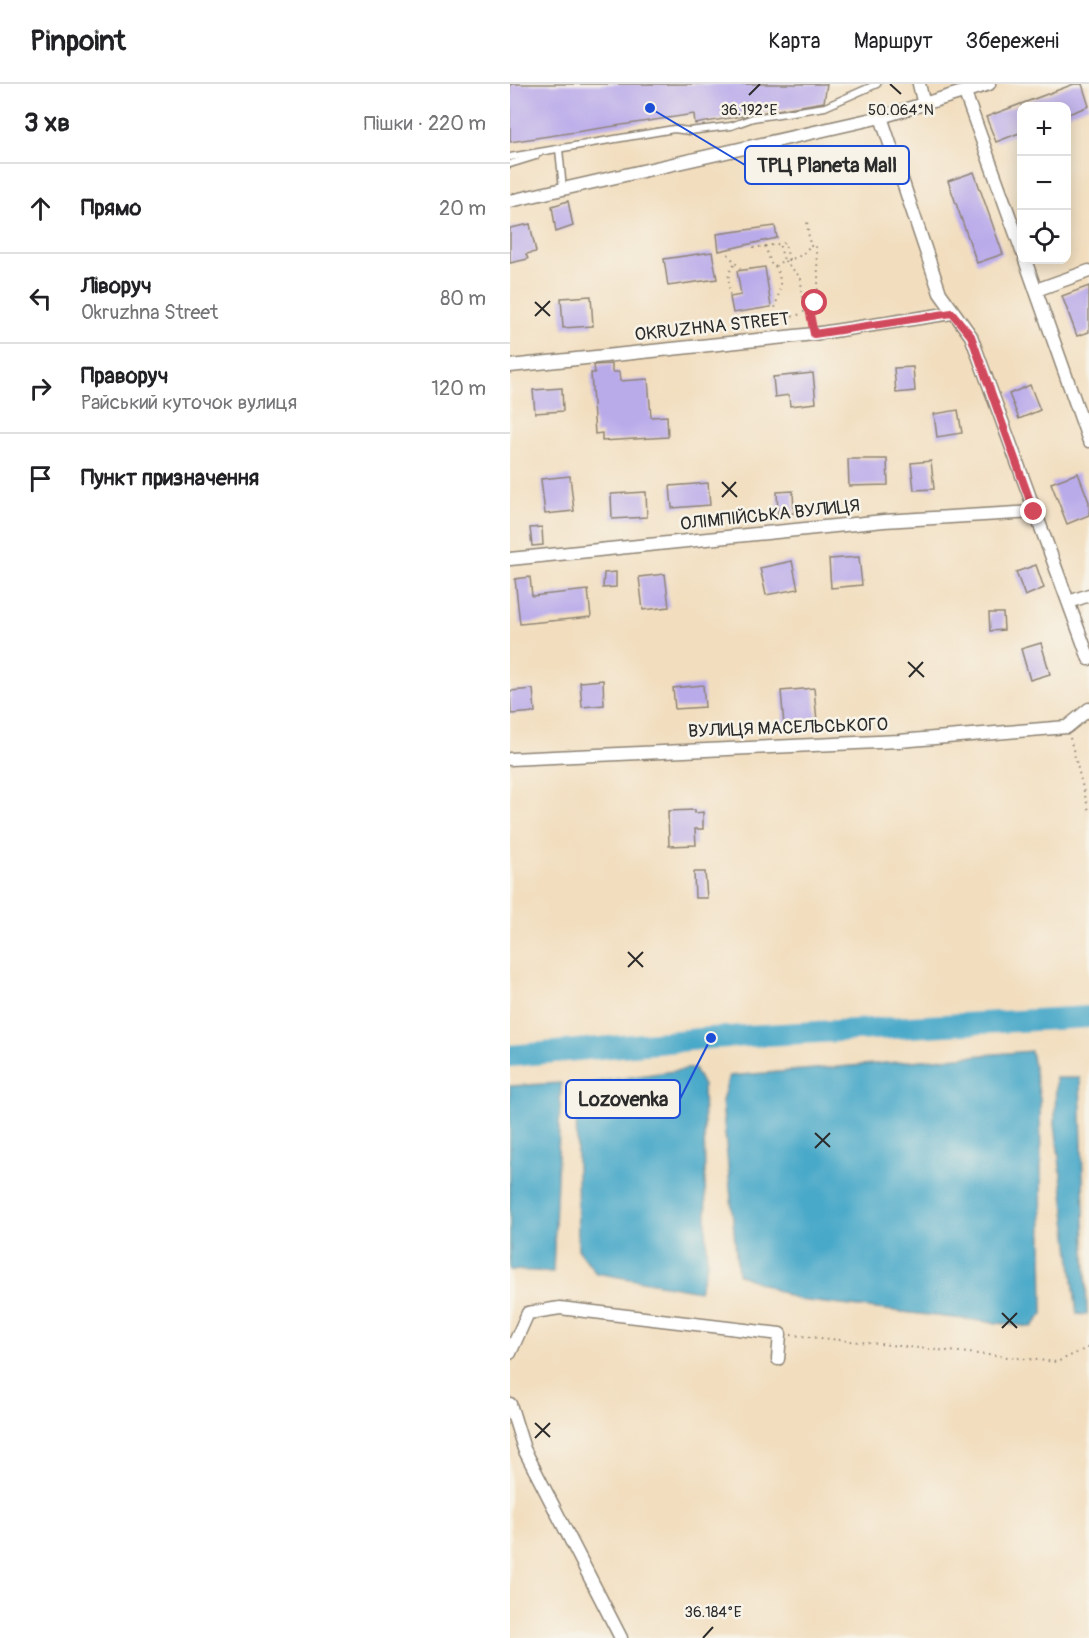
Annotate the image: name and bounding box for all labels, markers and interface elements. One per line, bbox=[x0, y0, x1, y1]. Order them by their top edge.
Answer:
text: Pinpoint bbox=[30, 24, 126, 59]
text: Карта bbox=[769, 28, 821, 55]
text: Маршрут bbox=[854, 28, 933, 55]
text: Збережені bbox=[966, 28, 1059, 55]
text: 36.192°E bbox=[721, 101, 778, 120]
text: 50.064°N bbox=[868, 101, 934, 120]
map controls bbox=[1017, 102, 1071, 264]
button: + bbox=[1017, 102, 1071, 156]
text: 3 хв bbox=[24, 107, 70, 139]
text: Пішки · 220 m bbox=[364, 111, 486, 136]
callout: ТРЦ Planeta Mall bbox=[745, 146, 909, 184]
text: ТРЦ Planeta Mall bbox=[756, 153, 897, 178]
button: − bbox=[1017, 156, 1071, 210]
icon: ahead bbox=[24, 192, 57, 225]
text: Прямо bbox=[81, 194, 141, 222]
text: 20 m bbox=[439, 196, 486, 221]
button: locate bbox=[1017, 210, 1071, 264]
text: Ліворуч bbox=[81, 272, 152, 300]
icon: left bbox=[24, 282, 57, 315]
text: 80 m bbox=[440, 286, 486, 311]
route start bbox=[801, 289, 827, 315]
text: Okruzhna Street bbox=[81, 300, 218, 325]
street label: OKRUZHNA STREET bbox=[633, 307, 791, 347]
text: Праворуч bbox=[81, 362, 168, 390]
icon: right bbox=[24, 372, 57, 405]
text: 120 m bbox=[431, 376, 486, 401]
text: Райський куточок вулиця bbox=[81, 390, 297, 415]
icon: arrive bbox=[24, 462, 57, 495]
text: Пункт призначення bbox=[81, 464, 259, 492]
street label: ОЛІМПІЙСЬКА ВУЛИЦЯ bbox=[679, 494, 861, 536]
route end bbox=[1020, 498, 1046, 524]
street label: ВУЛИЦЯ МАСЕЛЬСЬКОГО bbox=[688, 713, 888, 743]
callout: Lozovenka bbox=[566, 1080, 680, 1118]
text: Lozovenka bbox=[578, 1087, 668, 1112]
text: 36.184°E bbox=[685, 1603, 742, 1622]

